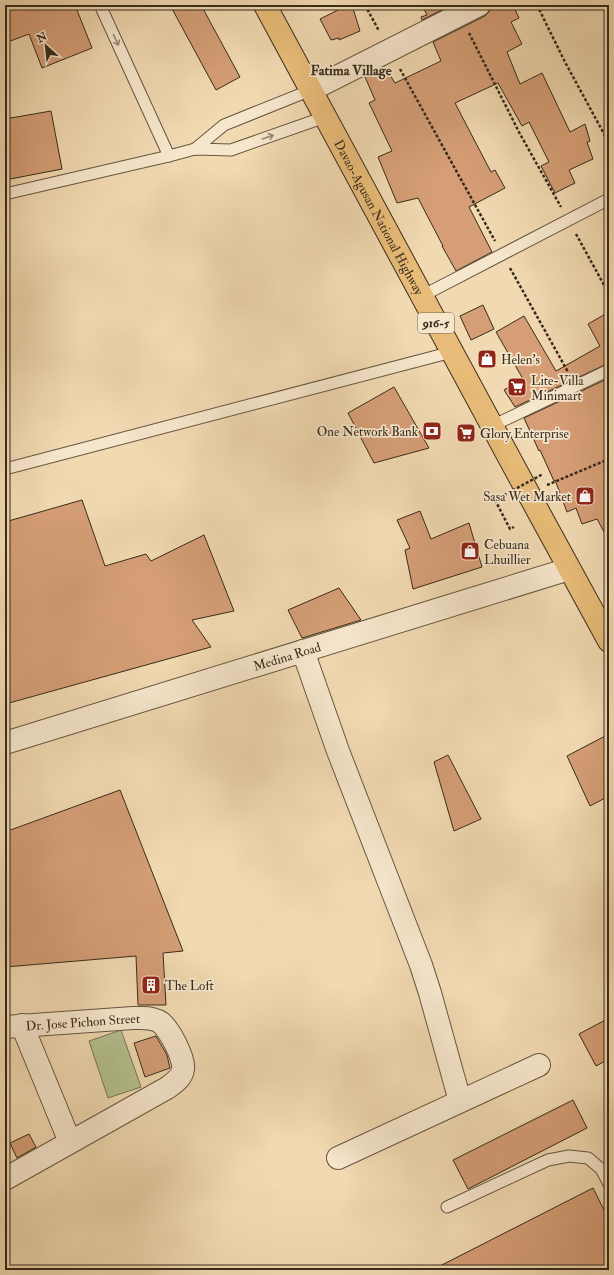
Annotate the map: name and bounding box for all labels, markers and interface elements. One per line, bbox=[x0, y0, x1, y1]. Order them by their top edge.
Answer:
north arrow bbox=[26, 26, 66, 66]
text: N bbox=[33, 29, 50, 46]
one-way arrow bbox=[113, 34, 120, 46]
district label: Fatima Village bbox=[310, 62, 392, 80]
one-way arrow bbox=[261, 133, 274, 140]
street label: Davao-Agusan National Highway bbox=[330, 137, 427, 299]
road number: 916-5 bbox=[418, 313, 454, 333]
shop icon: Helen's bbox=[476, 348, 498, 370]
place label: Helen's bbox=[501, 352, 540, 368]
place label: Lite-Villa Minimart bbox=[531, 373, 584, 404]
supermarket icon: Lite-Villa Minimart bbox=[506, 376, 528, 398]
bank icon: One Network Bank bbox=[421, 420, 443, 442]
supermarket icon: Glory Enterprise bbox=[455, 422, 477, 444]
place label: One Network Bank bbox=[317, 424, 419, 440]
place label: Glory Enterprise bbox=[480, 426, 570, 443]
shop icon: Sasa Wet Market bbox=[574, 485, 596, 507]
place label: Sasa Wet Market bbox=[483, 489, 571, 505]
place label: Cebuana Lhuillier bbox=[484, 537, 531, 568]
shop icon: Cebuana Lhuillier bbox=[459, 540, 481, 562]
street label: Medina Road bbox=[252, 639, 323, 675]
building icon: The Loft bbox=[140, 974, 162, 996]
place label: The Loft bbox=[165, 978, 214, 994]
street label: Dr. Jose Pichon Street bbox=[25, 1011, 140, 1035]

